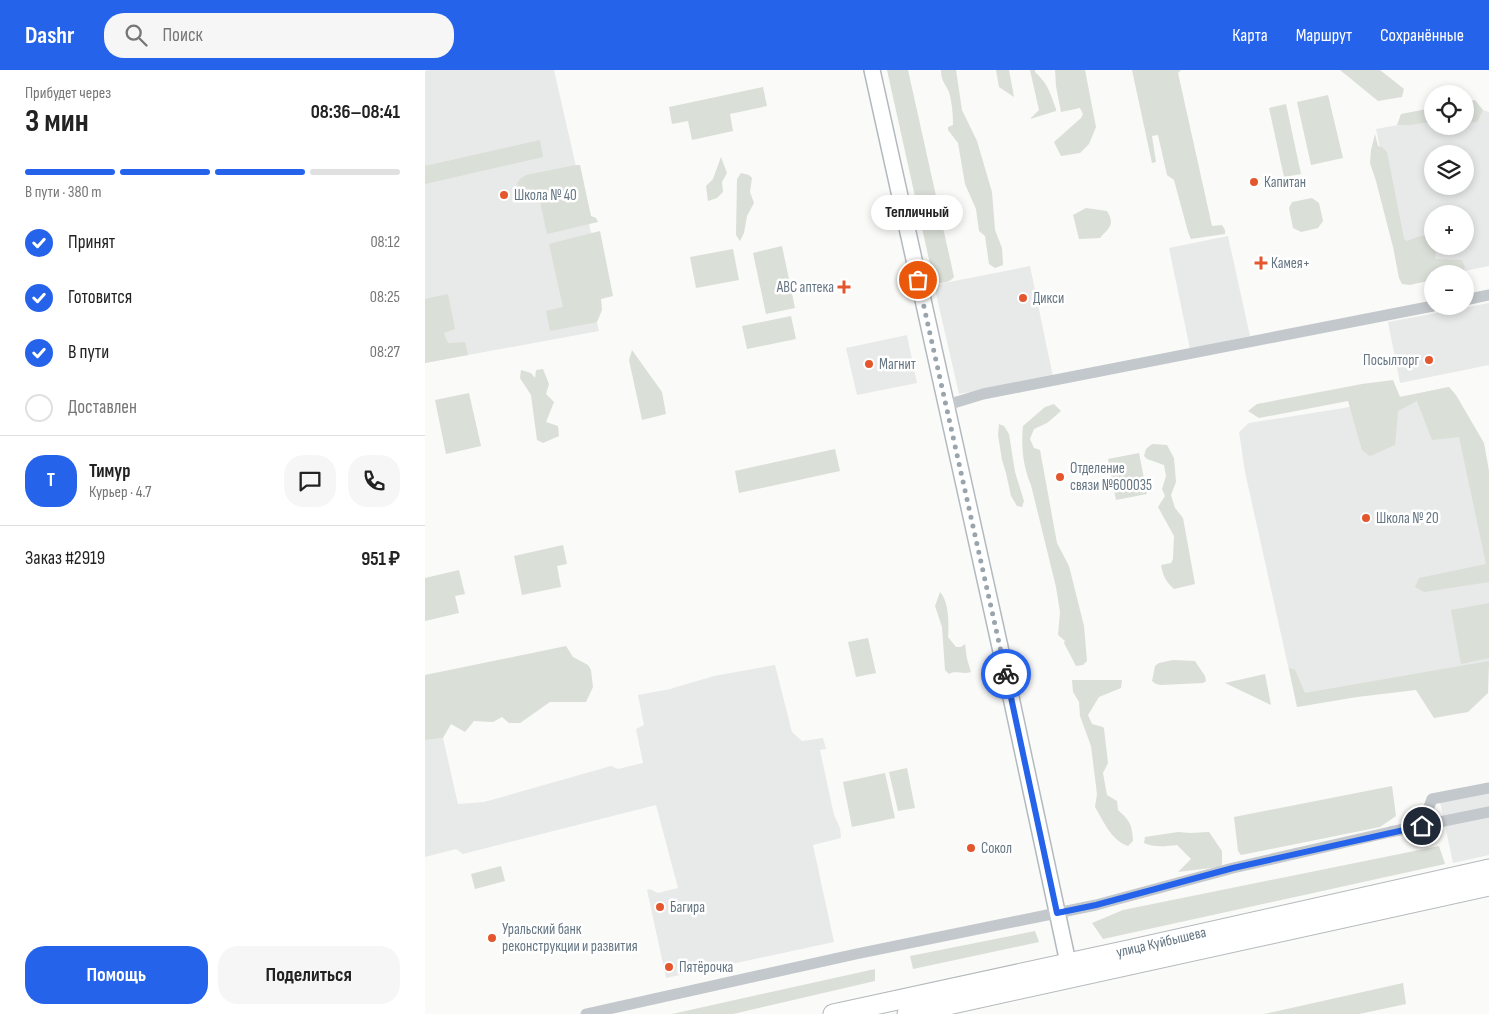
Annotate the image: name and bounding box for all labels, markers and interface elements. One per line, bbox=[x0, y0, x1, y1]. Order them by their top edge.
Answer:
search box bbox=[104, 13, 454, 58]
text: Dashr bbox=[25, 21, 74, 50]
icon: search bbox=[122, 21, 150, 49]
text: Поиск bbox=[162, 24, 203, 47]
text: Карта bbox=[1232, 25, 1268, 46]
text: Маршрут bbox=[1296, 25, 1352, 46]
text: Сохранённые bbox=[1380, 25, 1464, 46]
text: Прибудет через bbox=[25, 84, 111, 103]
map controls bbox=[1424, 85, 1474, 315]
button: locate bbox=[1424, 85, 1474, 135]
text: 08:36–08:41 bbox=[311, 101, 400, 124]
text: 3 мин bbox=[25, 102, 89, 141]
button: layers bbox=[1424, 145, 1474, 195]
place label: Капитан bbox=[1264, 173, 1306, 192]
marker: Капитан bbox=[1248, 176, 1260, 188]
text: В пути · 380 m bbox=[25, 183, 102, 202]
place label: Школа № 40 bbox=[514, 186, 577, 205]
marker: Школа № 40 bbox=[498, 189, 510, 201]
callout: Тепличный bbox=[872, 195, 964, 230]
text: Тепличный bbox=[885, 203, 949, 222]
button: + bbox=[1424, 205, 1474, 255]
icon: check bbox=[25, 229, 53, 257]
text: Принят bbox=[68, 231, 115, 254]
text: 08:12 bbox=[370, 233, 400, 252]
place label: Камея+ bbox=[1271, 254, 1310, 273]
marker: Камея+ bbox=[1255, 257, 1267, 269]
pin bbox=[897, 259, 939, 301]
button: − bbox=[1424, 265, 1474, 315]
icon: bag bbox=[904, 266, 932, 294]
place label: АВС аптека bbox=[776, 278, 834, 297]
marker: АВС аптека bbox=[838, 281, 850, 293]
icon: check bbox=[25, 284, 53, 312]
text: Готовится bbox=[68, 286, 132, 309]
text: 08:25 bbox=[370, 288, 400, 307]
place label: Дикси bbox=[1033, 289, 1064, 308]
marker: Дикси bbox=[1017, 292, 1029, 304]
icon: check bbox=[25, 339, 53, 367]
text: В пути bbox=[68, 341, 109, 364]
text: 08:27 bbox=[370, 343, 400, 362]
place label: Посылторг bbox=[1363, 351, 1420, 370]
marker: Посылторг bbox=[1423, 354, 1435, 366]
place label: Магнит bbox=[879, 355, 916, 374]
marker: Магнит bbox=[863, 358, 875, 370]
text: Доставлен bbox=[68, 396, 137, 419]
button: chat bbox=[284, 455, 336, 507]
button: phone bbox=[348, 455, 400, 507]
place label: Отделение связи №600035 bbox=[1070, 459, 1152, 495]
text: Тимур bbox=[89, 460, 130, 483]
text: Т bbox=[47, 469, 55, 492]
marker: Отделение связи №600035 bbox=[1054, 471, 1066, 483]
text: Курьер · 4.7 bbox=[89, 483, 151, 502]
place label: Школа № 20 bbox=[1376, 509, 1439, 528]
marker: Школа № 20 bbox=[1360, 512, 1372, 524]
text: Заказ #2919 bbox=[25, 547, 105, 570]
text: 951 ₽ bbox=[361, 548, 400, 571]
courier bbox=[981, 649, 1031, 699]
icon: bike bbox=[992, 660, 1020, 688]
pin bbox=[1401, 805, 1443, 847]
icon: home bbox=[1408, 812, 1436, 840]
place label: Сокол bbox=[981, 839, 1012, 858]
marker: Сокол bbox=[965, 842, 977, 854]
place label: Багира bbox=[670, 898, 705, 917]
marker: Багира bbox=[654, 901, 666, 913]
place label: Уральский банк реконструкции и развития bbox=[502, 920, 638, 956]
street label: улица Куйбышева bbox=[1114, 923, 1208, 962]
marker: Уральский банк реконструкции и развития bbox=[486, 932, 498, 944]
button: Помощь bbox=[25, 946, 208, 1004]
button: Поделиться bbox=[218, 946, 400, 1004]
place label: Пятёрочка bbox=[679, 958, 734, 977]
marker: Пятёрочка bbox=[663, 961, 675, 973]

